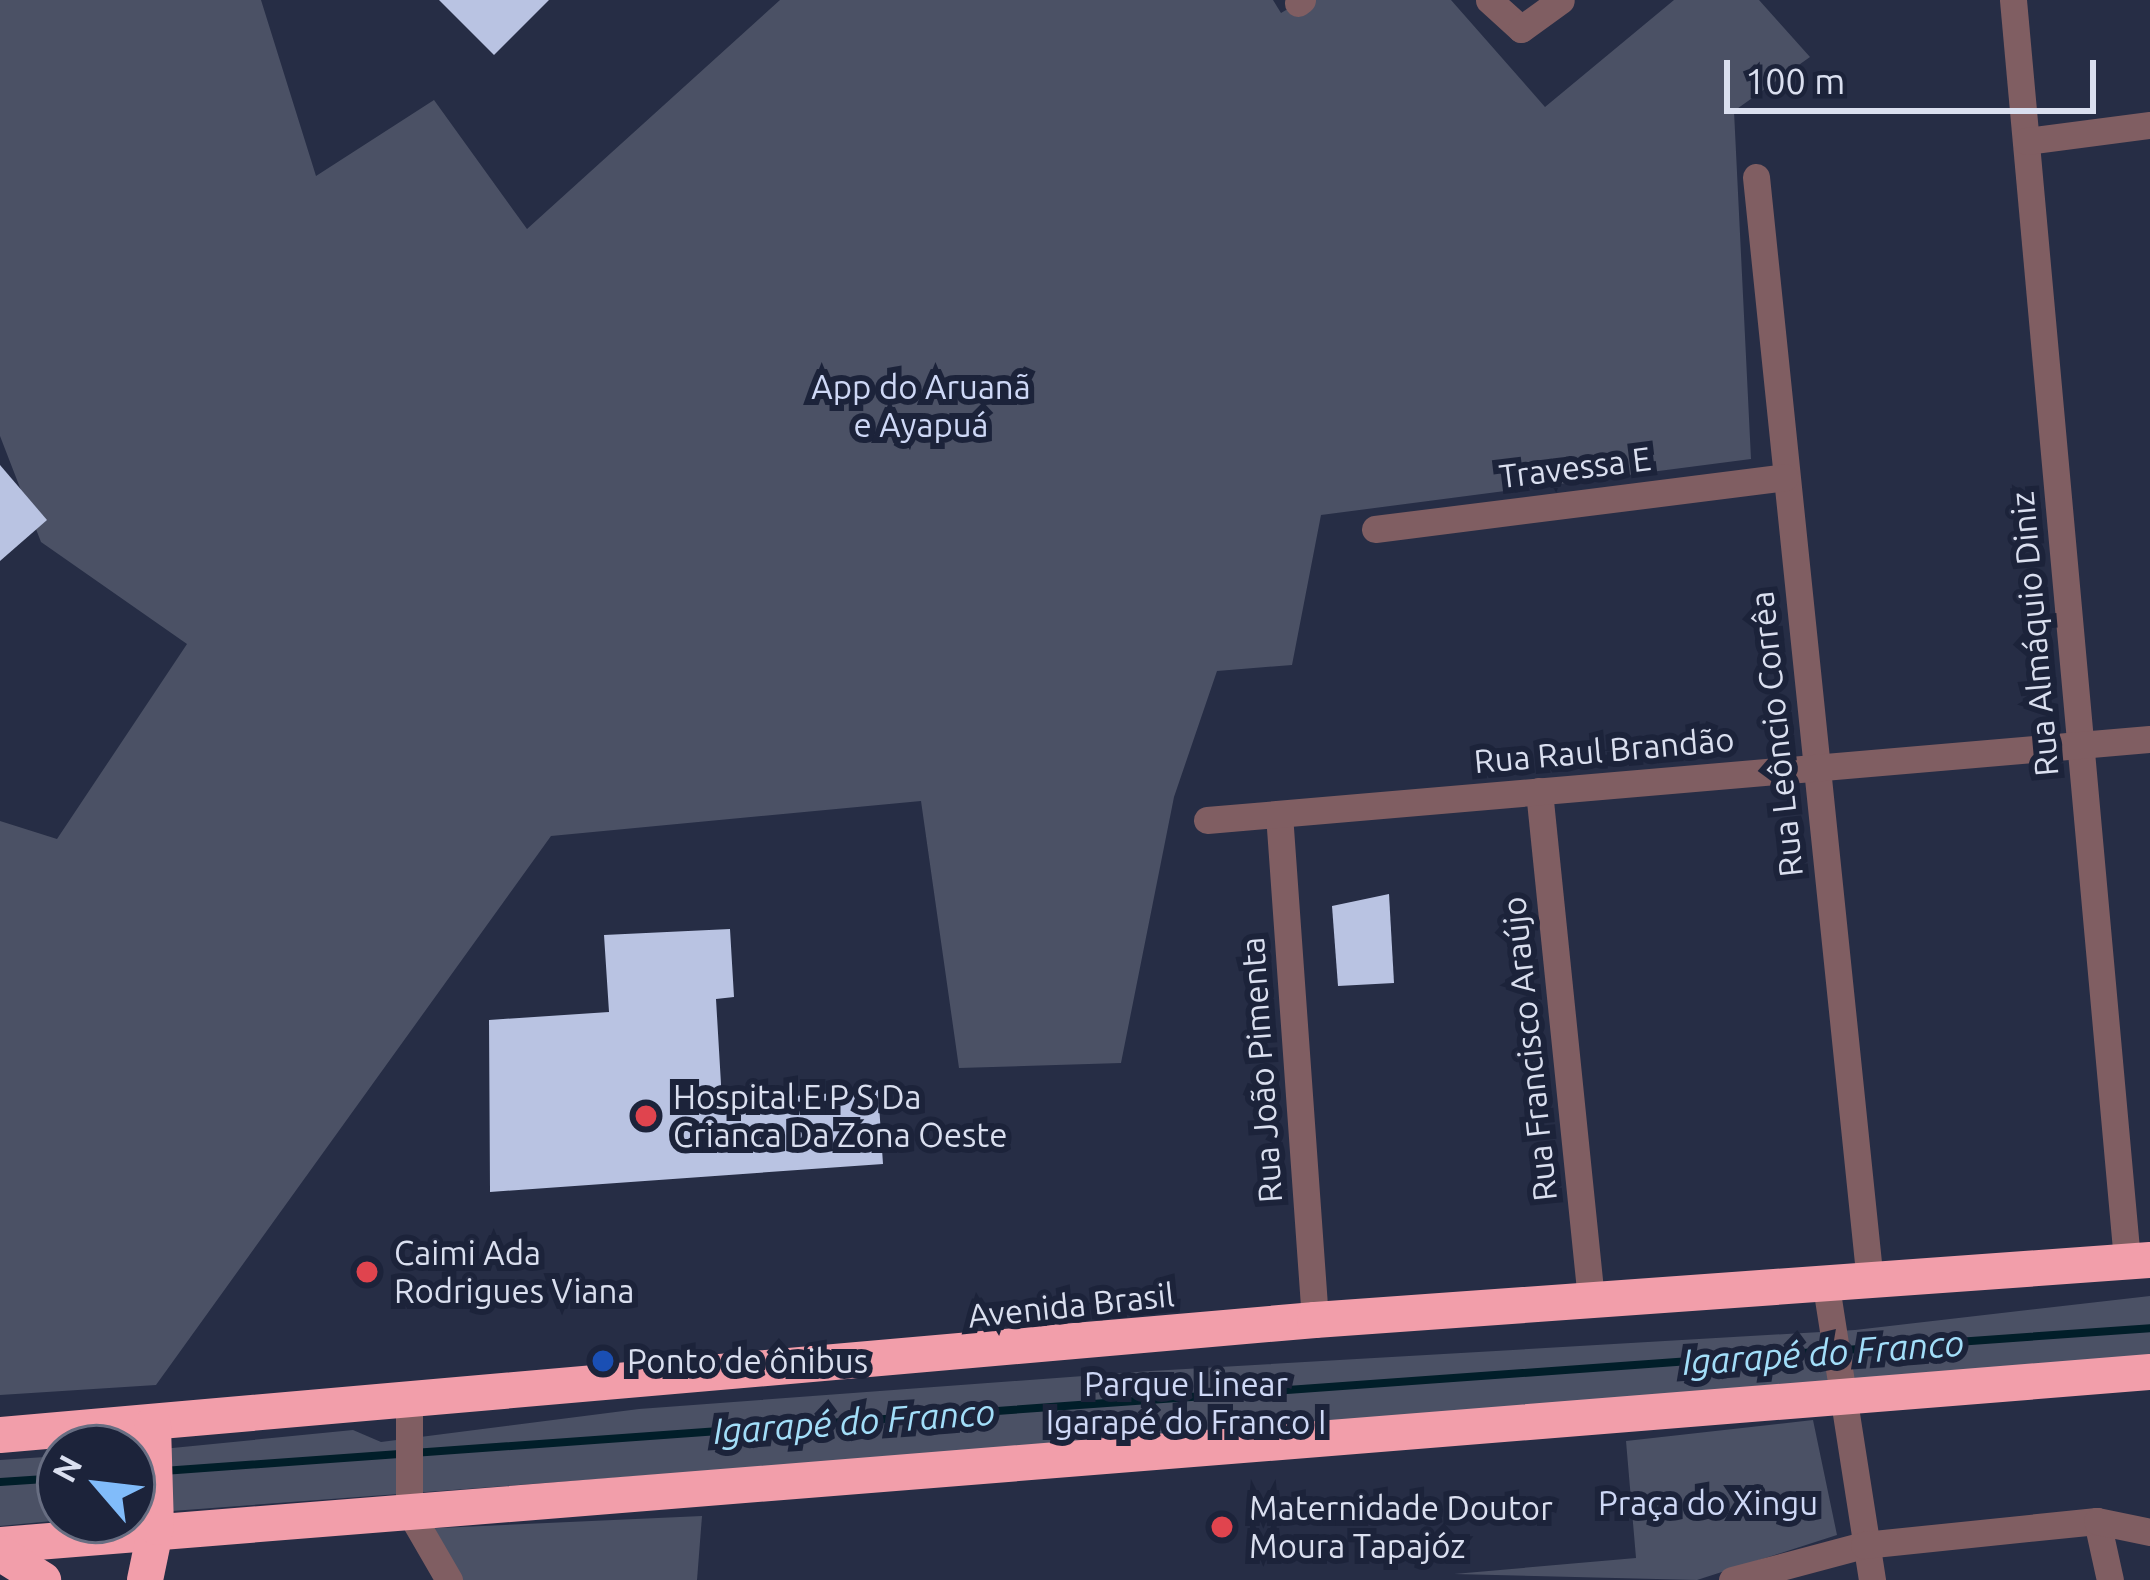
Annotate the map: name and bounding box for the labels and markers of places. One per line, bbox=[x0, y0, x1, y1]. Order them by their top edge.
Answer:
place label: Hospital E P S Da Crianca Da Zona Oeste bbox=[673, 1077, 1007, 1155]
marker: Hospital E P S Da Crianca Da Zona Oeste bbox=[630, 1100, 662, 1132]
place label: Caimi Ada Rodrigues Viana bbox=[394, 1233, 634, 1311]
marker: Caimi Ada Rodrigues Viana bbox=[351, 1256, 383, 1288]
place label: Ponto de ônibus bbox=[627, 1341, 868, 1381]
marker: Ponto de ônibus bbox=[590, 1348, 616, 1374]
place label: Maternidade Doutor Moura Tapajóz bbox=[1249, 1488, 1553, 1566]
marker: Maternidade Doutor Moura Tapajóz bbox=[1206, 1511, 1238, 1543]

